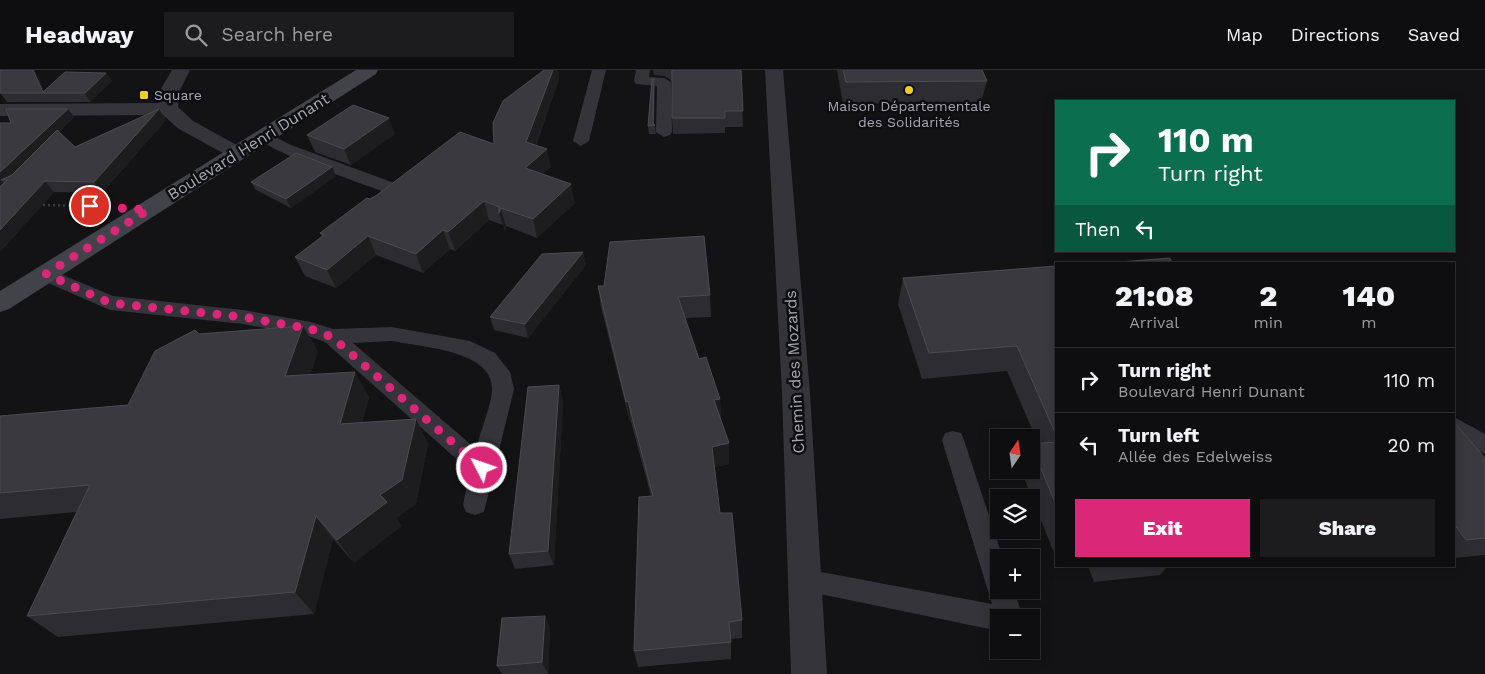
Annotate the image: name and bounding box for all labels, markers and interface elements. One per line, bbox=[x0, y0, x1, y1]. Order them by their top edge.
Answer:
search box bbox=[164, 12, 514, 57]
text: Headway bbox=[25, 21, 134, 49]
icon: search bbox=[182, 21, 210, 49]
text: Search here bbox=[222, 23, 333, 46]
text: Map bbox=[1226, 24, 1263, 45]
text: Directions bbox=[1291, 24, 1380, 45]
text: Saved bbox=[1408, 24, 1460, 45]
marker: Maison Départementale des Solidarités bbox=[903, 84, 915, 96]
place label: Square bbox=[154, 87, 202, 103]
marker: Square bbox=[138, 89, 150, 101]
street label: Boulevard Henri Dunant bbox=[164, 89, 333, 204]
place label: Maison Départementale des Solidarités bbox=[828, 98, 991, 130]
text: 110 m bbox=[1158, 119, 1254, 161]
icon: right bbox=[1075, 120, 1140, 185]
text: Turn right bbox=[1158, 161, 1263, 186]
pin bbox=[69, 185, 111, 227]
icon: arrive bbox=[76, 192, 104, 220]
icon: left bbox=[1131, 215, 1159, 243]
text: Then bbox=[1075, 218, 1121, 241]
text: 21:08 bbox=[1115, 278, 1194, 313]
text: 2 bbox=[1259, 278, 1277, 313]
text: 140 bbox=[1343, 278, 1395, 313]
street label: Chemin des Mozards bbox=[781, 290, 808, 454]
text: Arrival bbox=[1129, 313, 1179, 332]
text: min bbox=[1253, 313, 1283, 332]
text: m bbox=[1361, 313, 1377, 332]
text: Turn right bbox=[1118, 359, 1211, 382]
icon: right bbox=[1075, 366, 1103, 394]
text: 110 m bbox=[1384, 369, 1435, 392]
text: Boulevard Henri Dunant bbox=[1118, 382, 1305, 401]
text: Turn left bbox=[1118, 424, 1199, 447]
north arrow bbox=[990, 429, 1040, 479]
map controls bbox=[990, 429, 1040, 659]
icon: left bbox=[1075, 431, 1103, 459]
text: 20 m bbox=[1388, 434, 1435, 457]
position arrow bbox=[455, 441, 507, 493]
text: Allée des Edelweiss bbox=[1118, 447, 1273, 466]
button: layers bbox=[990, 489, 1040, 539]
button: Exit bbox=[1075, 499, 1250, 557]
button: Share bbox=[1260, 499, 1435, 557]
button: + bbox=[990, 549, 1040, 599]
button: − bbox=[990, 609, 1040, 659]

